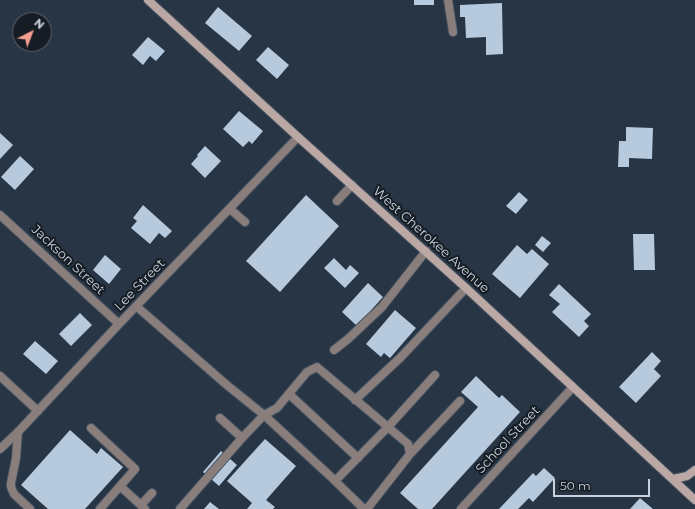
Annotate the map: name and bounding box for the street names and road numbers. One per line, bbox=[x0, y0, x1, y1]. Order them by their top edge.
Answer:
street label: West Cherokee Avenue bbox=[370, 184, 492, 296]
street label: Jackson Street bbox=[28, 222, 108, 298]
street label: Lee Street bbox=[111, 256, 169, 314]
street label: School Street bbox=[473, 403, 543, 477]

